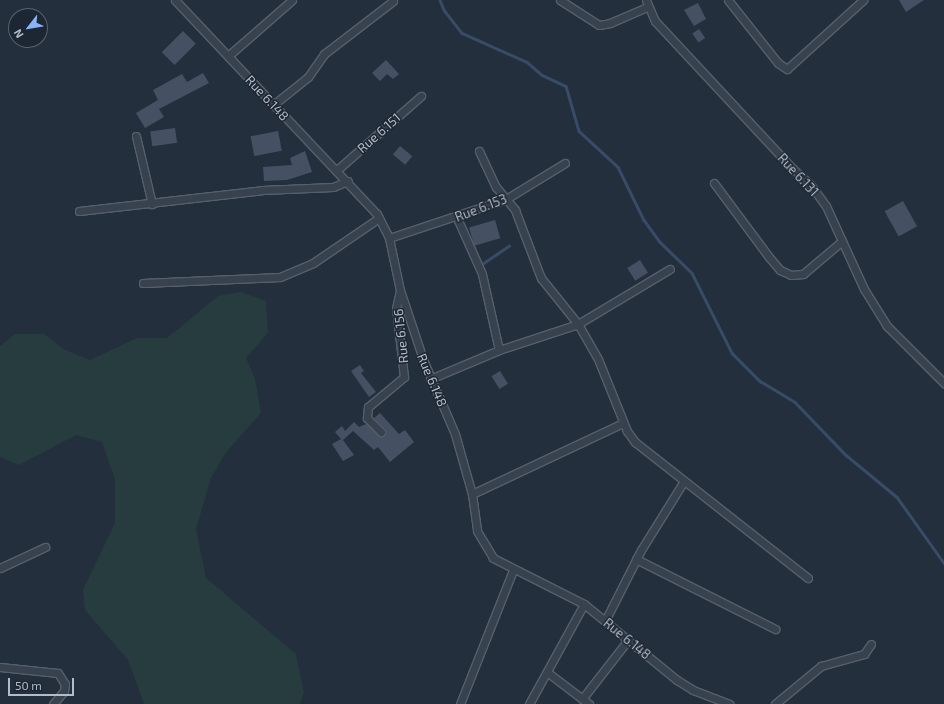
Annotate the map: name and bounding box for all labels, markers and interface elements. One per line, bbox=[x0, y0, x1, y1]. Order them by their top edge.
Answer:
north arrow bbox=[8, 8, 48, 48]
text: N bbox=[11, 27, 26, 41]
street label: Rue 6.148 bbox=[242, 72, 292, 124]
street label: Rue 6.151 bbox=[354, 110, 404, 156]
street label: Rue 6.131 bbox=[774, 150, 822, 200]
street label: Rue 6.153 bbox=[453, 191, 509, 225]
street label: Rue 6.156 bbox=[390, 308, 412, 364]
street label: Rue 6.148 bbox=[414, 351, 450, 409]
street label: Rue 6.148 bbox=[600, 615, 654, 663]
scale bar bbox=[10, 670, 76, 696]
text: 50 m bbox=[15, 678, 42, 692]

